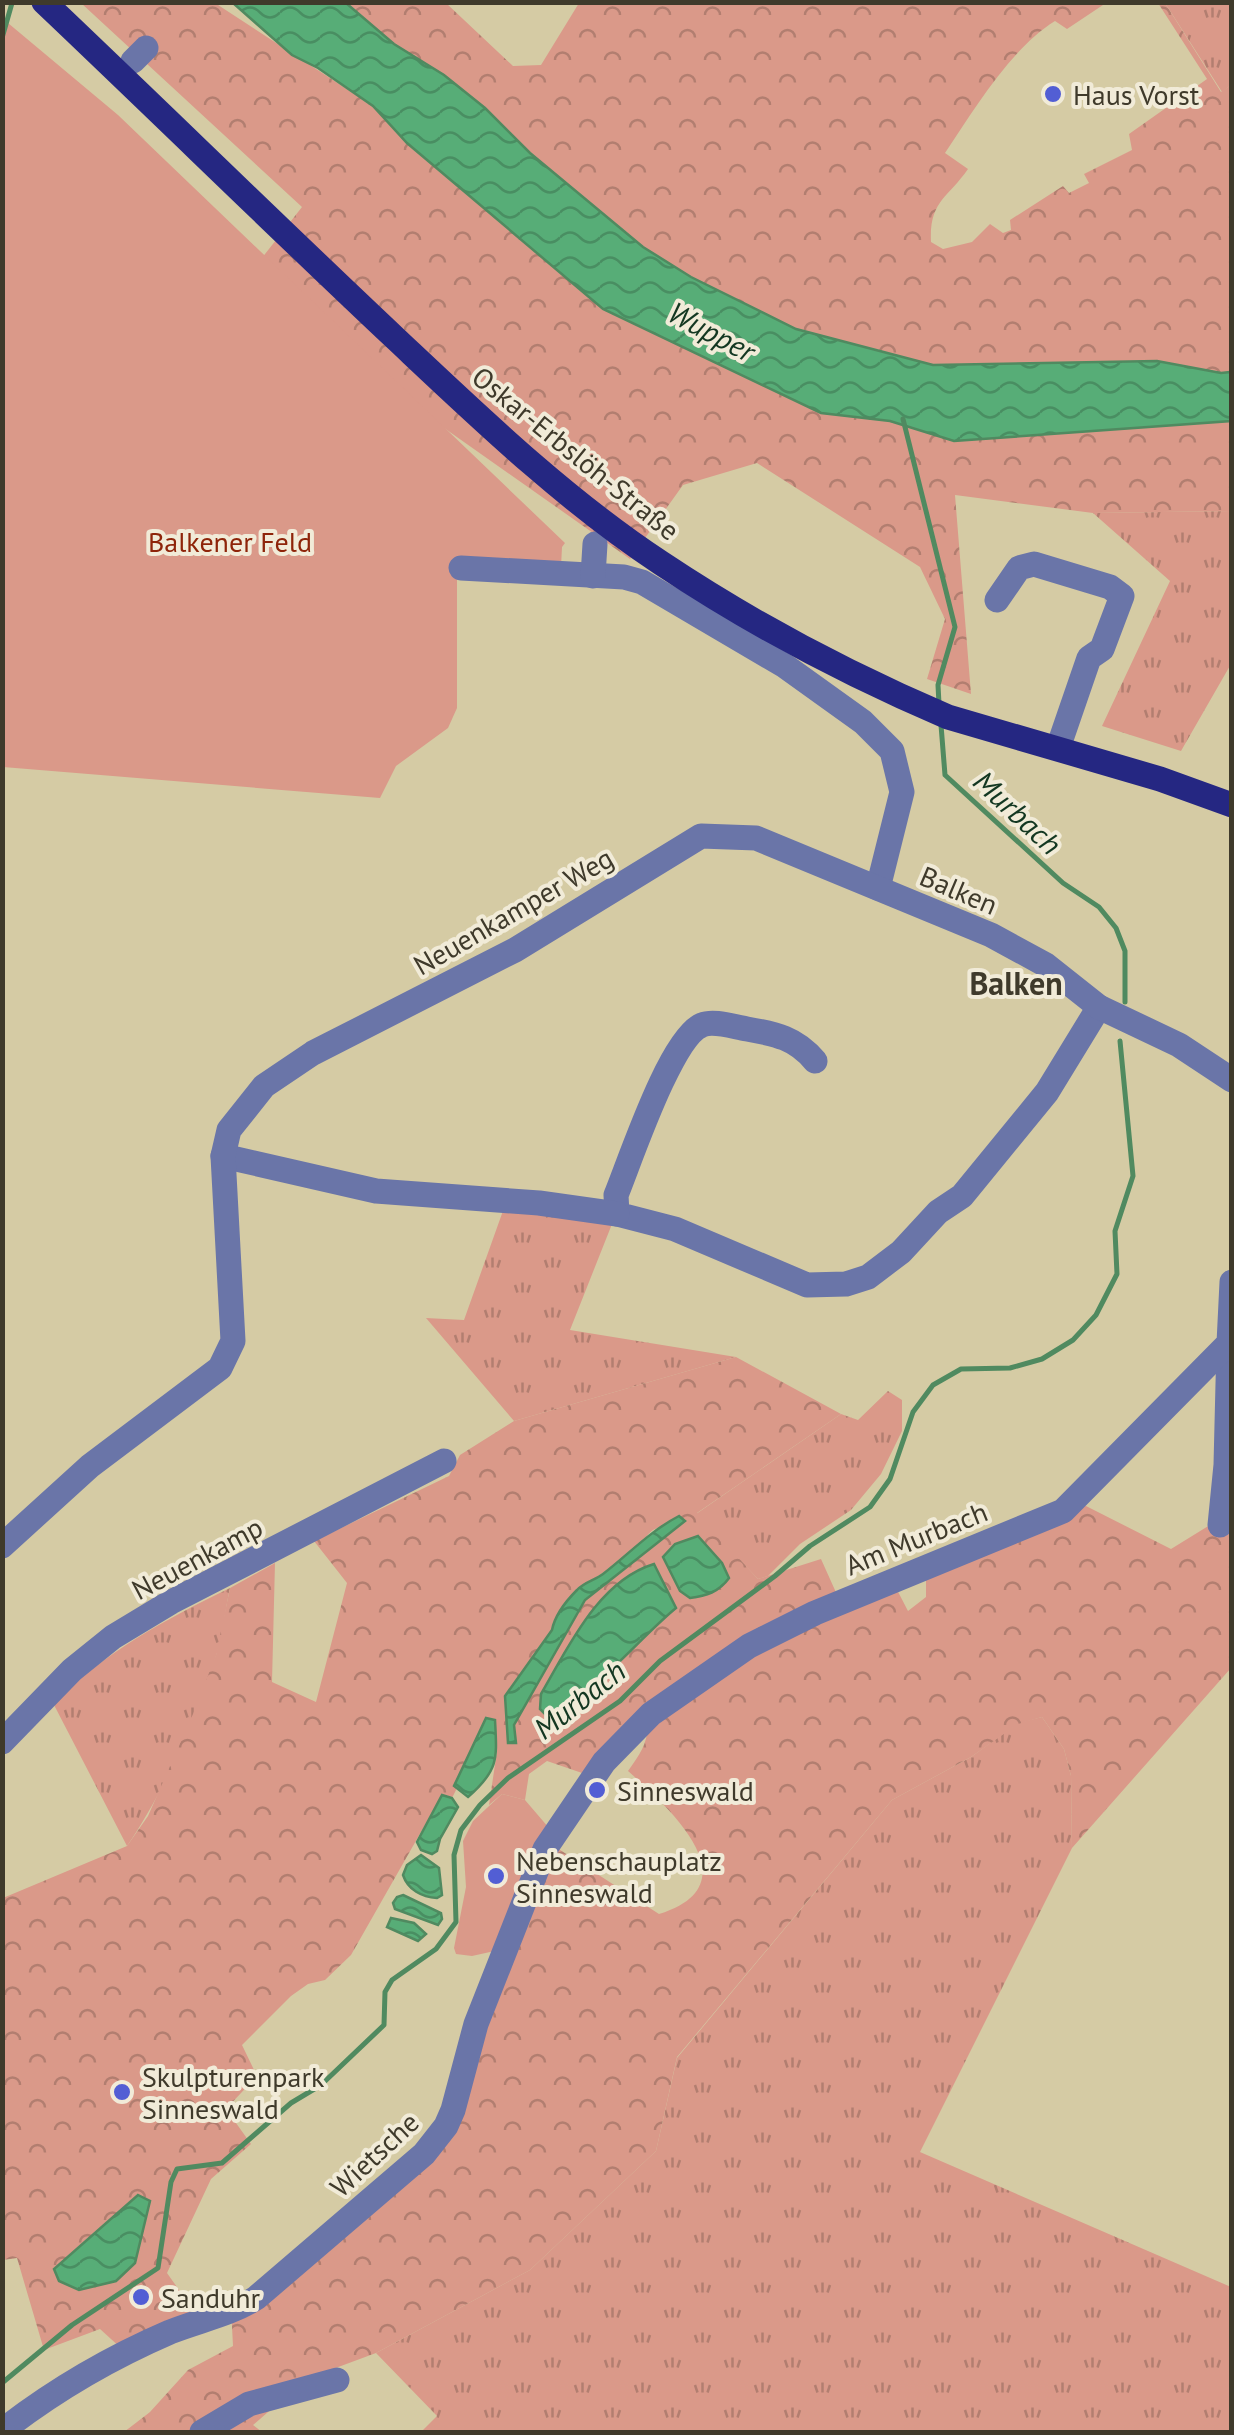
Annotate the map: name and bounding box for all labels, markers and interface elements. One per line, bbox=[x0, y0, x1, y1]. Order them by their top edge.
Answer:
place label: Haus Vorst bbox=[1073, 76, 1200, 113]
marker: Haus Vorst bbox=[1042, 83, 1064, 105]
water label: Wupper bbox=[662, 292, 764, 371]
street label: Oskar-Erbslöh-Straße bbox=[465, 358, 687, 548]
park label: Balkener Feld bbox=[148, 523, 312, 560]
water label: Murbach bbox=[966, 761, 1070, 863]
street label: Neuenkamper Weg bbox=[407, 839, 619, 983]
street label: Balken bbox=[914, 857, 1004, 923]
district label: Balken bbox=[969, 962, 1063, 1004]
street label: Am Murbach bbox=[839, 1493, 993, 1583]
street label: Neuenkamp bbox=[125, 1508, 269, 1608]
water label: Murbach bbox=[525, 1651, 633, 1747]
place label: Sinneswald bbox=[617, 1772, 754, 1809]
marker: Sinneswald bbox=[586, 1779, 608, 1801]
place label: Nebenschauplatz Sinneswald bbox=[516, 1842, 722, 1911]
marker: Nebenschauplatz Sinneswald bbox=[485, 1865, 507, 1887]
place label: Skulpturenpark Sinneswald bbox=[142, 2058, 325, 2127]
marker: Skulpturenpark Sinneswald bbox=[111, 2081, 133, 2103]
street label: Wietsche bbox=[322, 2104, 426, 2204]
place label: Sanduhr bbox=[161, 2279, 261, 2316]
marker: Sanduhr bbox=[130, 2286, 152, 2308]

